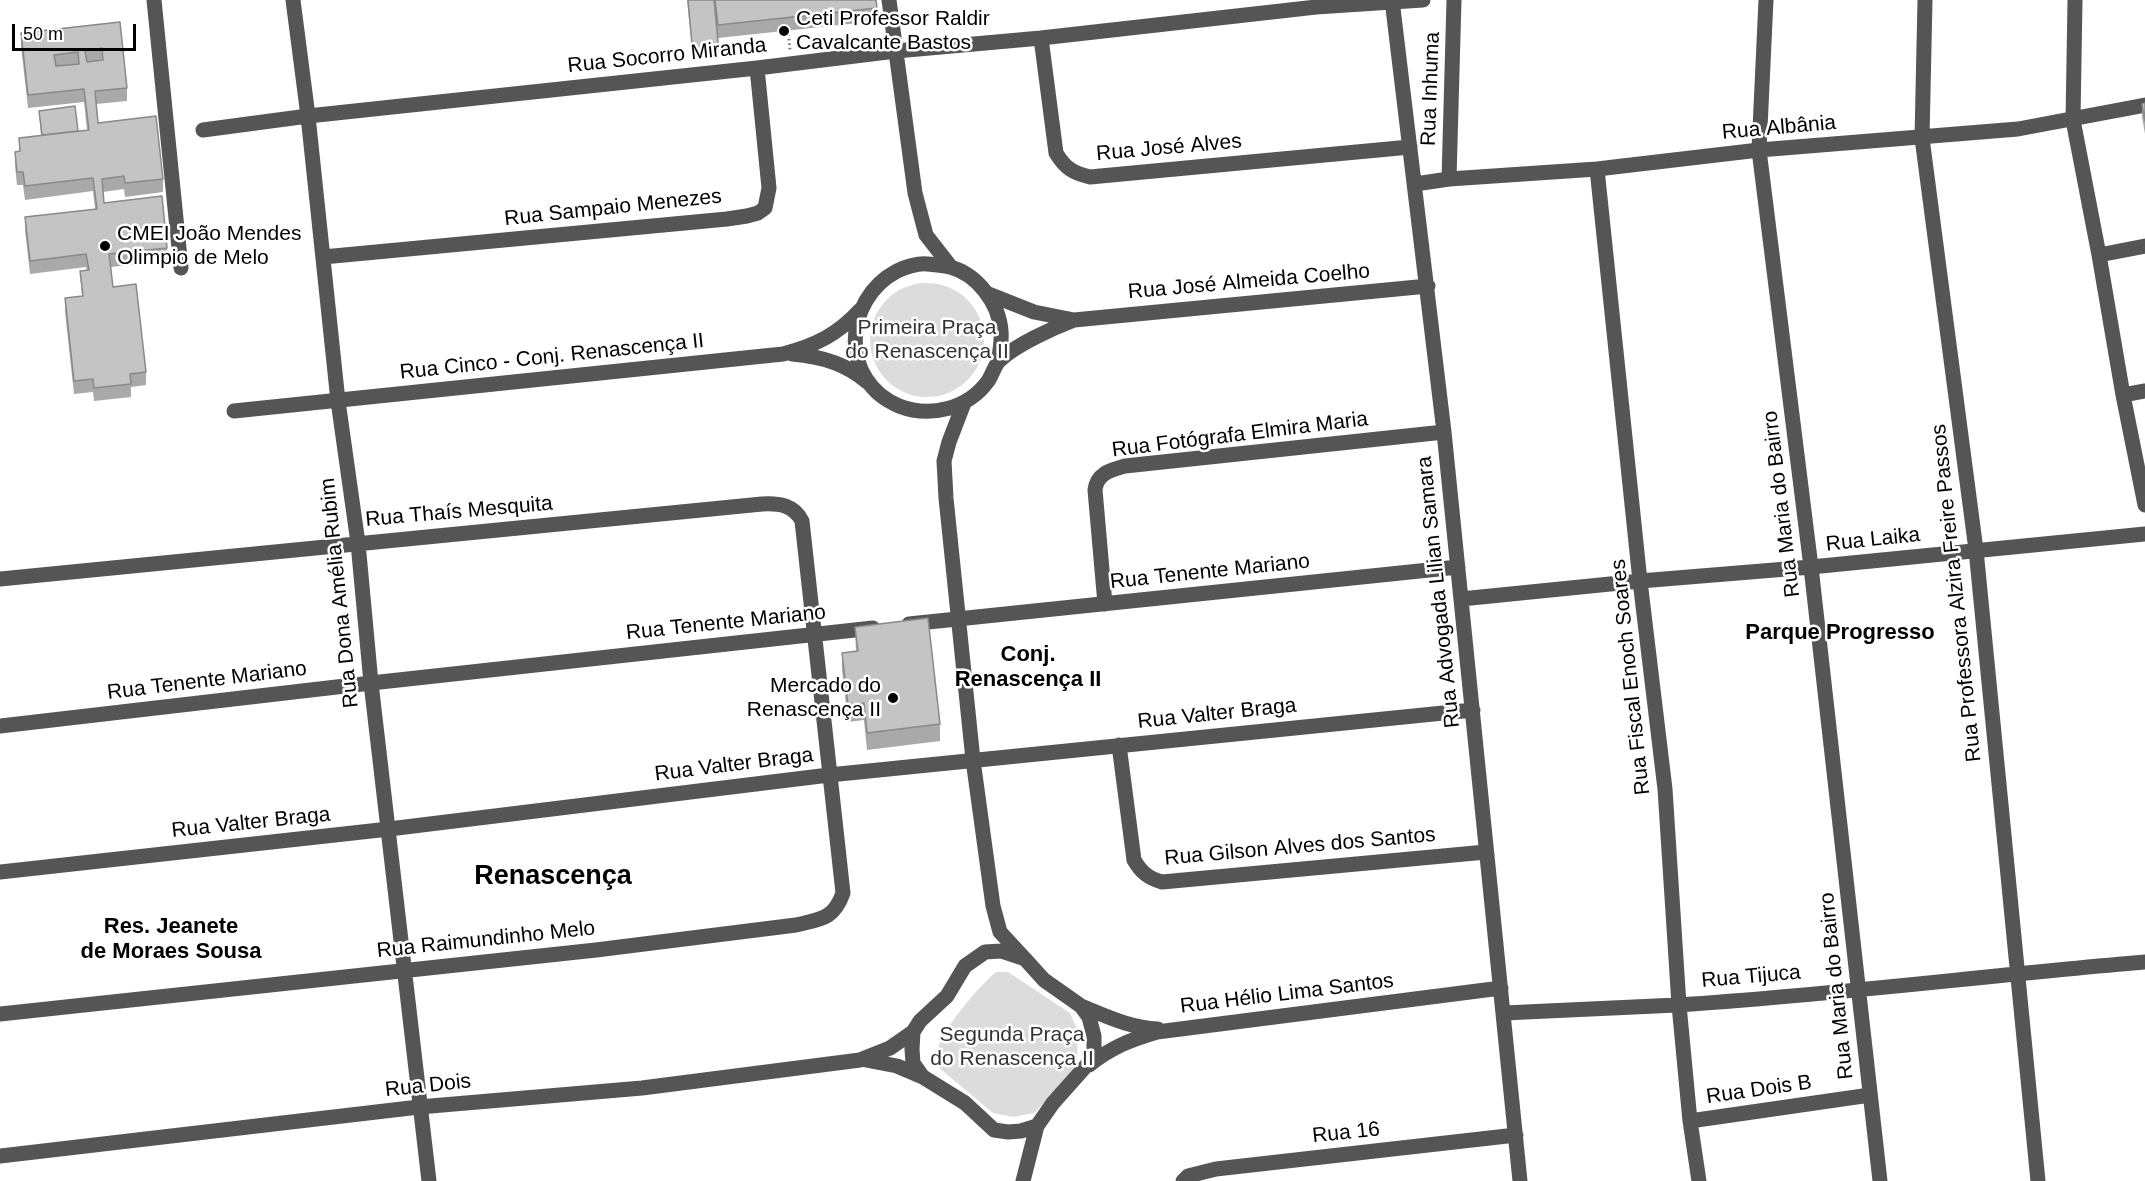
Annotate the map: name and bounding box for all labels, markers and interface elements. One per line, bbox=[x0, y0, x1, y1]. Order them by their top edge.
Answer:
place label: Ceti Professor Raldir Cavalcante Bastos bbox=[796, 6, 990, 56]
scale bar bbox=[15, 12, 140, 50]
text: 50 m bbox=[23, 24, 63, 44]
marker: Ceti Professor Raldir Cavalcante Bastos bbox=[777, 24, 791, 38]
street label: Rua Inhuma bbox=[1416, 31, 1446, 147]
street label: Rua Socorro Miranda bbox=[566, 33, 768, 79]
street label: Rua Albânia bbox=[1721, 110, 1837, 146]
street label: Rua José Alves bbox=[1095, 129, 1243, 167]
street label: Rua Sampaio Menezes bbox=[503, 184, 723, 232]
place label: CMEI João Mendes Olimpio de Melo bbox=[117, 221, 301, 271]
marker: CMEI João Mendes Olimpio de Melo bbox=[98, 239, 112, 253]
street label: Rua José Almeida Coelho bbox=[1127, 259, 1371, 305]
park label: Primeira Praça do Renascença II bbox=[845, 315, 1009, 365]
street label: Rua Cinco - Conj. Renascença II bbox=[399, 328, 705, 386]
street label: Rua Fotógrafa Elmira Maria bbox=[1110, 407, 1370, 463]
street label: Rua Maria do Bairro bbox=[1758, 409, 1806, 599]
street label: Rua Professora Alzira Freire Passos bbox=[1927, 423, 1987, 763]
street label: Rua Advogada Lilian Samara bbox=[1412, 455, 1466, 729]
street label: Rua Dona Amélia Rubim bbox=[315, 477, 365, 709]
street label: Rua Thaís Mesquita bbox=[364, 491, 554, 533]
street label: Rua Laika bbox=[1825, 523, 1921, 557]
street label: Rua Tenente Mariano bbox=[1109, 549, 1311, 595]
street label: Rua Fiscal Enoch Soares bbox=[1606, 558, 1656, 796]
street label: Rua Tenente Mariano bbox=[625, 600, 827, 646]
district label: Parque Progresso bbox=[1745, 620, 1935, 646]
district label: Conj. Renascença II bbox=[955, 642, 1101, 694]
street label: Rua Tenente Mariano bbox=[106, 656, 308, 706]
place label: Mercado do Renascença II bbox=[747, 673, 881, 723]
marker: Mercado do Renascença II bbox=[886, 691, 900, 705]
street label: Rua Valter Braga bbox=[1136, 693, 1298, 735]
street label: Rua Valter Braga bbox=[653, 743, 815, 787]
street label: Rua Valter Braga bbox=[170, 802, 332, 844]
street label: Rua Gilson Alves dos Santos bbox=[1163, 823, 1437, 871]
district label: Renascença bbox=[474, 861, 632, 893]
street label: Rua Maria do Bairro bbox=[1815, 891, 1859, 1081]
district label: Res. Jeanete de Moraes Sousa bbox=[81, 914, 261, 966]
street label: Rua Raimundinho Melo bbox=[376, 916, 596, 964]
street label: Rua Tijuca bbox=[1700, 960, 1802, 994]
street label: Rua Hélio Lima Santos bbox=[1179, 968, 1395, 1020]
park label: Segunda Praça do Renascença II bbox=[930, 1022, 1094, 1072]
street label: Rua Dois bbox=[384, 1069, 472, 1103]
street label: Rua Dois B bbox=[1705, 1070, 1813, 1110]
street label: Rua 16 bbox=[1311, 1117, 1381, 1149]

